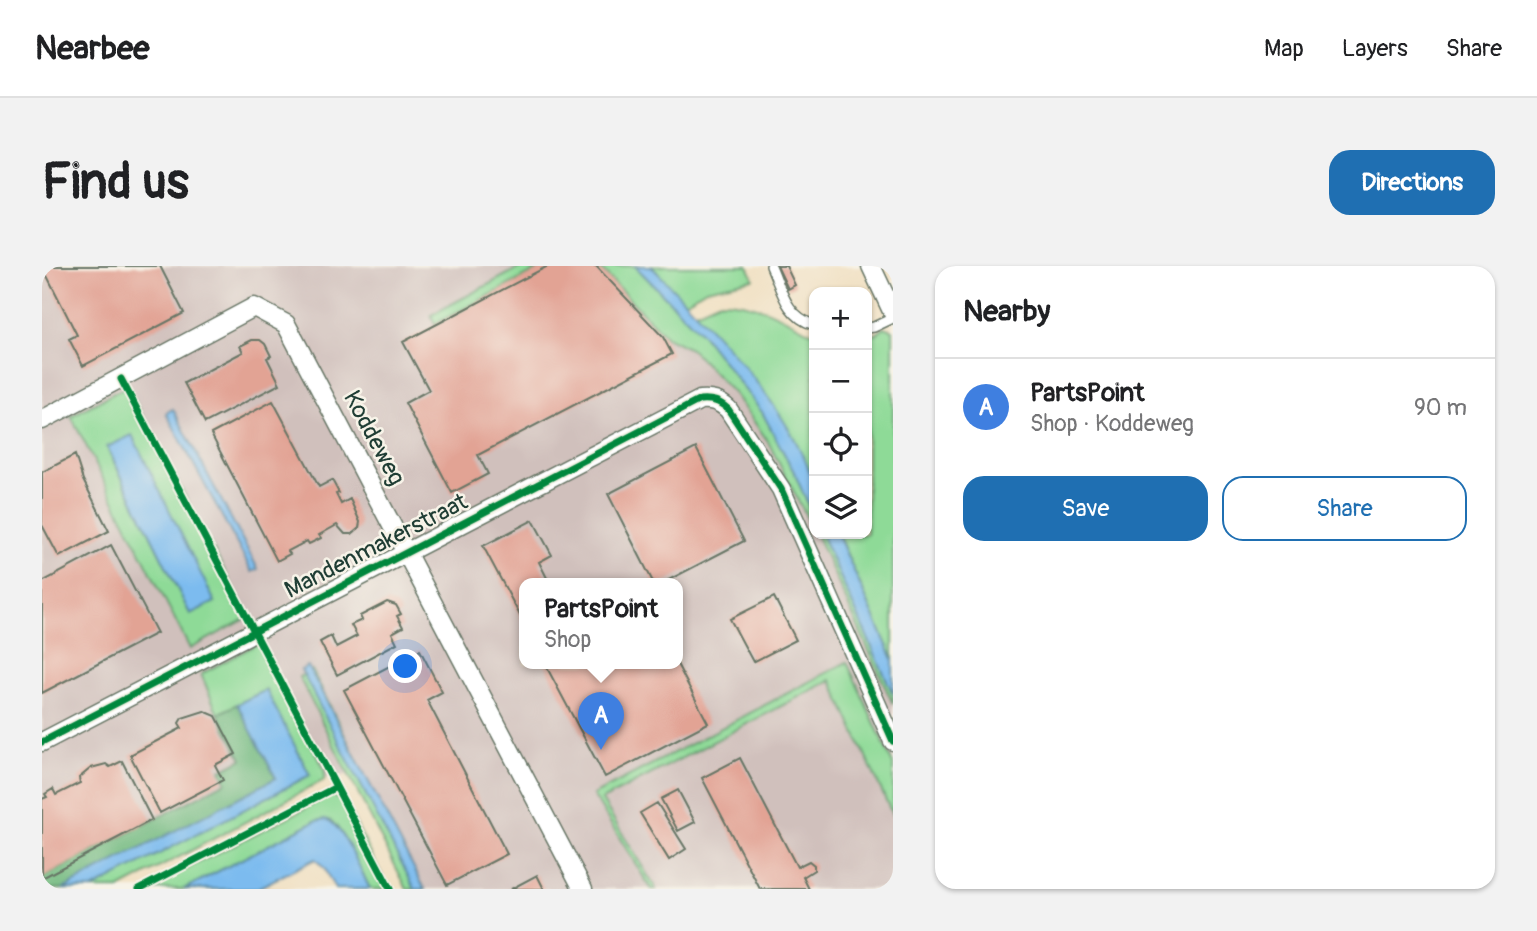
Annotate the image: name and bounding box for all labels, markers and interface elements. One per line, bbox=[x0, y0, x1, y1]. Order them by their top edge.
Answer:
text: Nearbee bbox=[35, 28, 149, 69]
text: Map bbox=[1264, 34, 1304, 63]
text: Layers bbox=[1342, 34, 1408, 63]
text: Share bbox=[1446, 34, 1502, 63]
button: Directions bbox=[1329, 150, 1495, 215]
text: Find us bbox=[42, 152, 189, 213]
map controls bbox=[809, 287, 872, 539]
button: + bbox=[809, 287, 872, 350]
text: Nearby bbox=[963, 293, 1050, 330]
button: − bbox=[809, 350, 872, 413]
text: PartsPoint bbox=[1030, 377, 1144, 409]
street label: Koddeweg bbox=[337, 386, 411, 490]
text: A bbox=[979, 393, 993, 422]
text: 90 m bbox=[1414, 393, 1467, 422]
text: Shop · Koddeweg bbox=[1030, 409, 1194, 438]
button: locate bbox=[809, 413, 872, 476]
button: layers bbox=[809, 476, 872, 539]
button: Save bbox=[963, 476, 1208, 541]
button: Share bbox=[1222, 476, 1467, 541]
street label: Mandenmakerstraat bbox=[280, 487, 473, 605]
popup bbox=[519, 578, 683, 669]
text: PartsPoint bbox=[544, 593, 658, 625]
text: Shop bbox=[544, 625, 591, 654]
your location bbox=[388, 649, 422, 683]
pin: A bbox=[578, 692, 624, 750]

